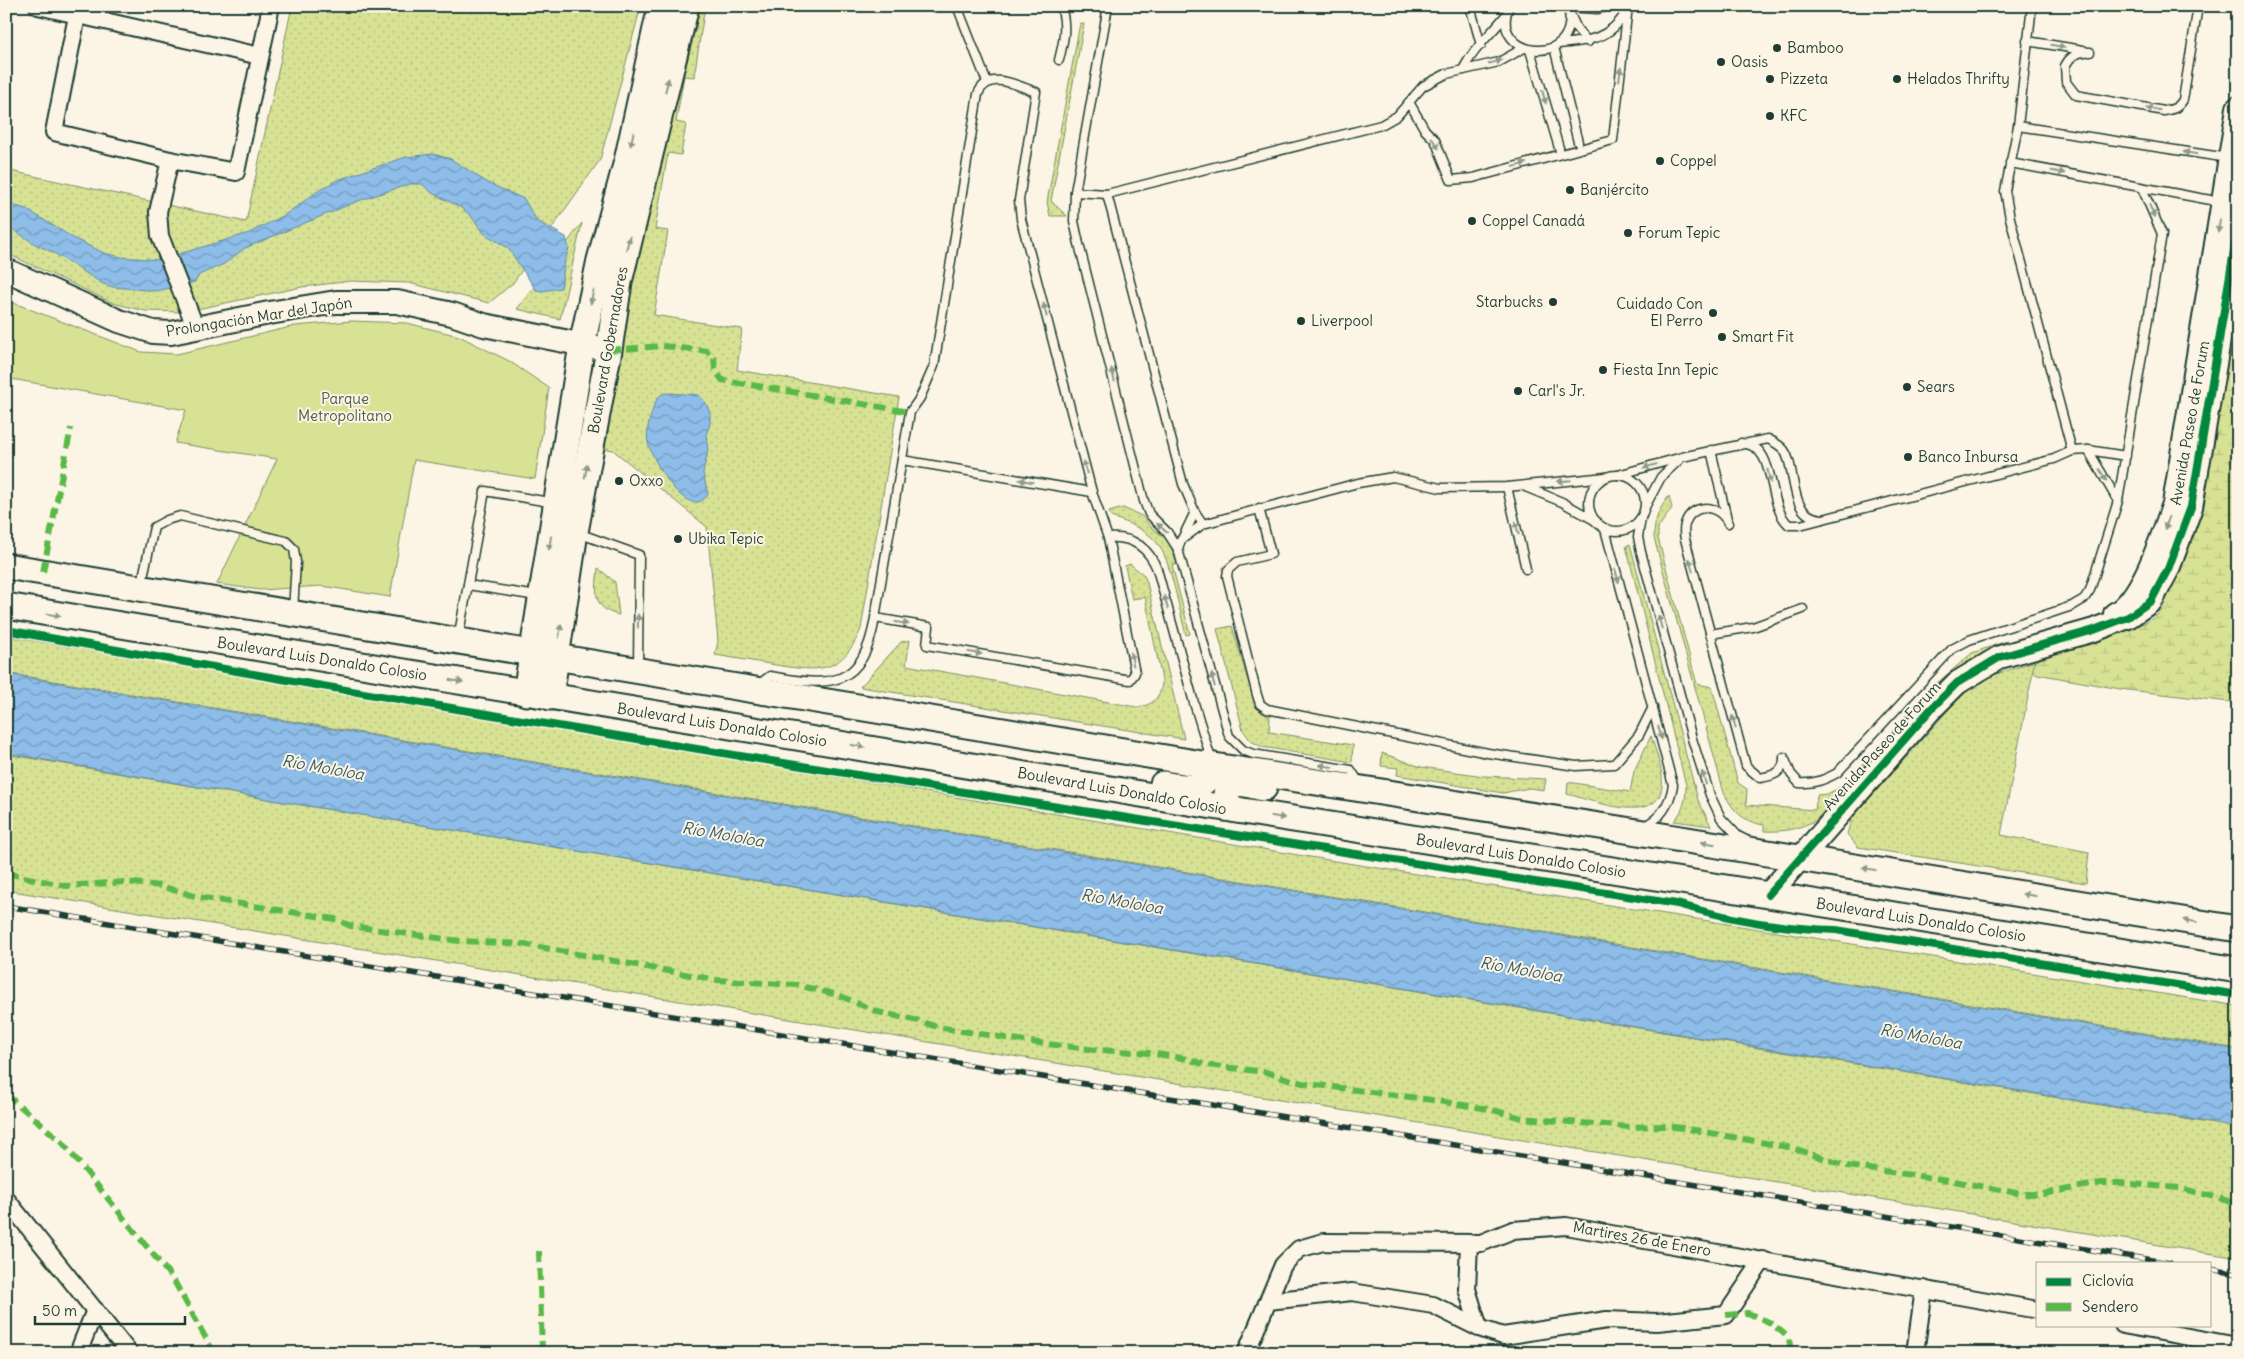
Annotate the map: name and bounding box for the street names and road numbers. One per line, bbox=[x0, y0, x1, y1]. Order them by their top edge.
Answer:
street label: Boulevard Gobernadores bbox=[583, 265, 632, 435]
street label: Prolongación Mar del Japón bbox=[164, 292, 354, 341]
street label: Avenida Paseo de Forum bbox=[2166, 339, 2213, 507]
street label: Boulevard Luis Donaldo Colosio bbox=[216, 633, 428, 684]
street label: Avenida Paseo de Forum bbox=[1819, 677, 1944, 814]
street label: Boulevard Luis Donaldo Colosio bbox=[616, 699, 828, 750]
street label: Boulevard Luis Donaldo Colosio bbox=[1016, 763, 1228, 818]
street label: Boulevard Luis Donaldo Colosio bbox=[1415, 830, 1627, 881]
street label: Boulevard Luis Donaldo Colosio bbox=[1815, 894, 2027, 945]
street label: Martires 26 de Enero bbox=[1571, 1217, 1713, 1260]

